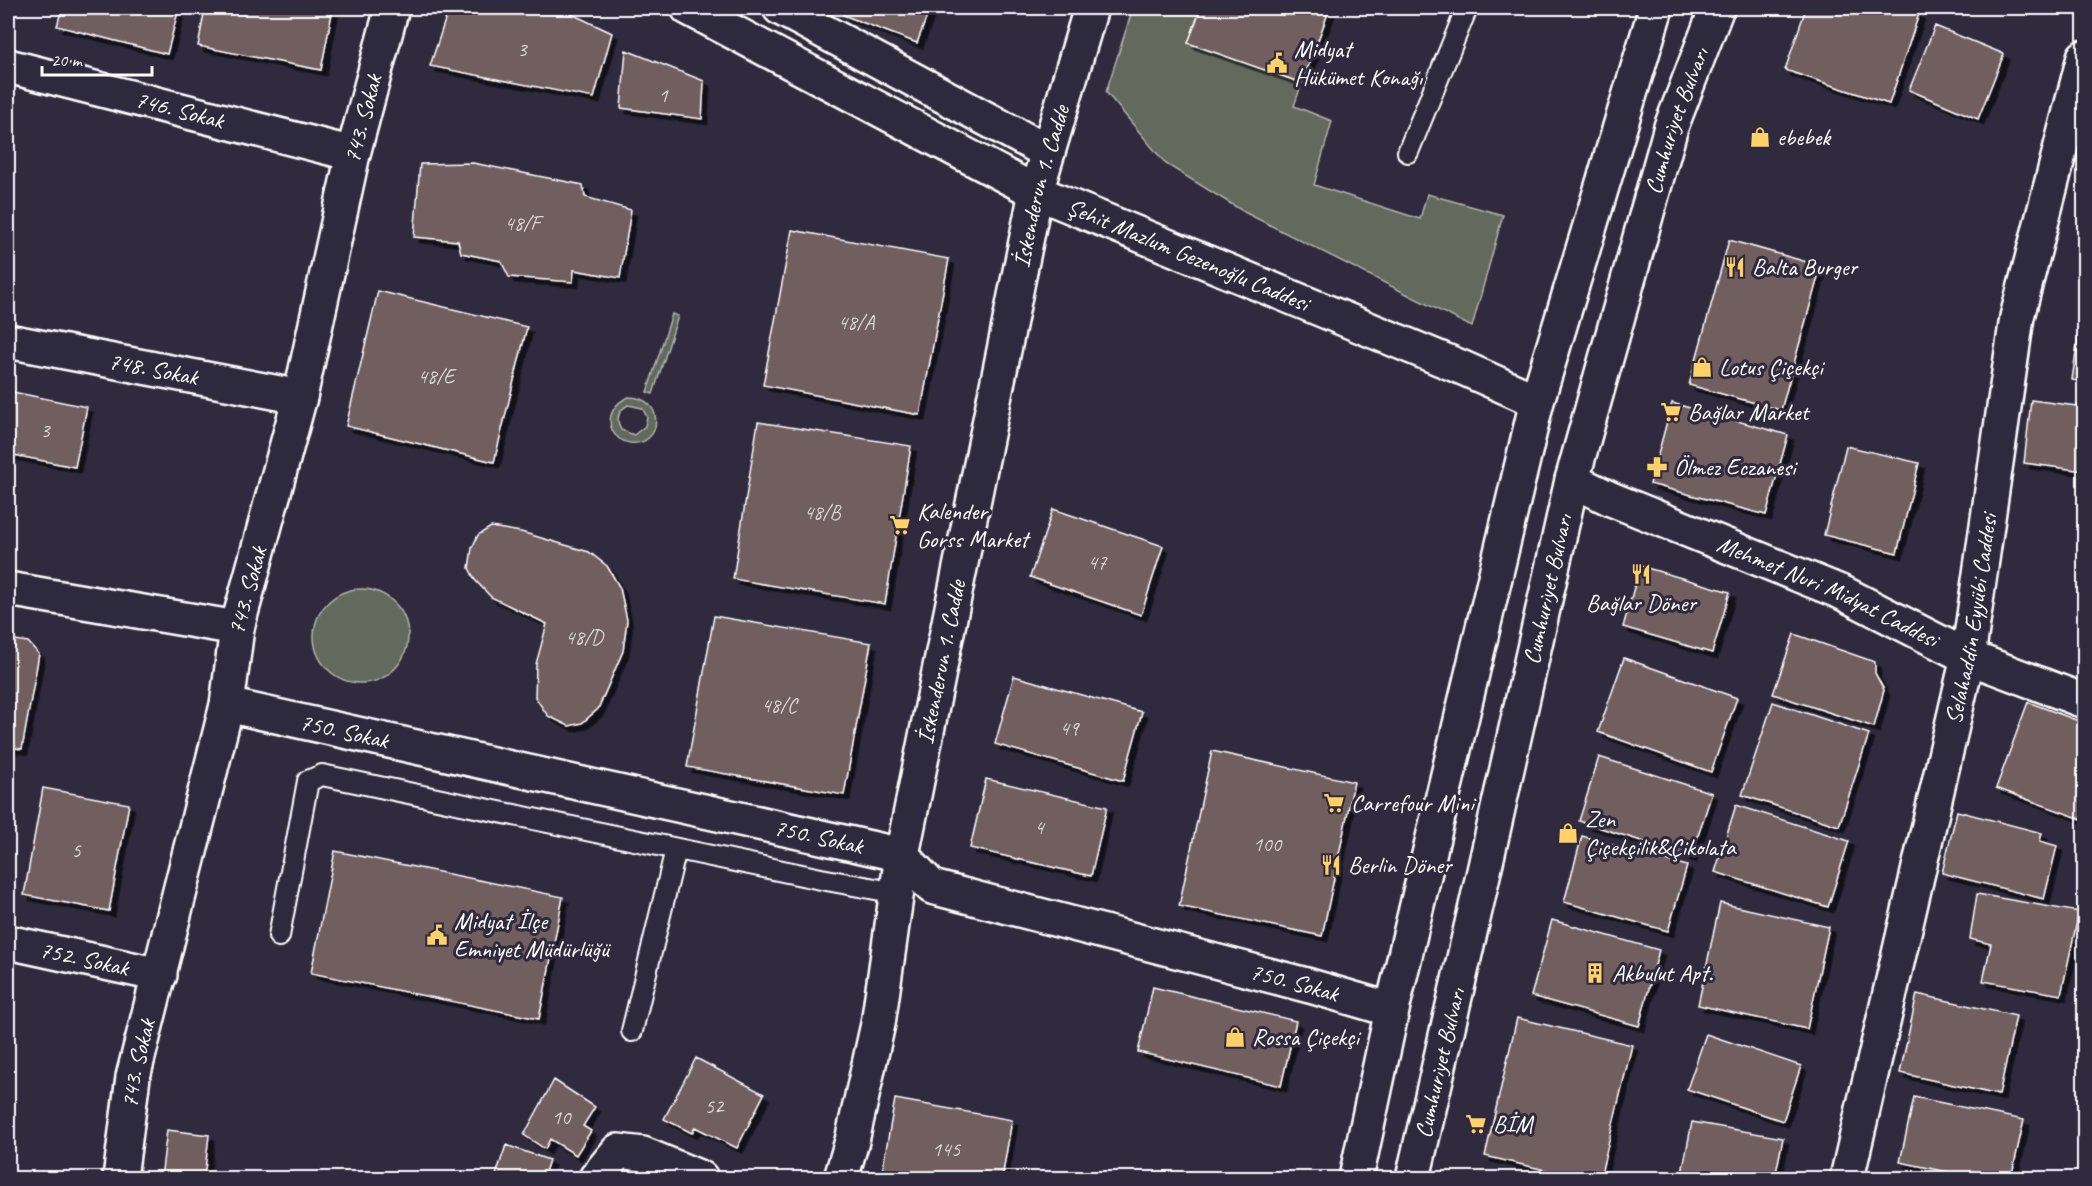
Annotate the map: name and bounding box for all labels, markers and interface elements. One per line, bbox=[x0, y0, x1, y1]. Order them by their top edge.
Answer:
place label: Midyat Hükümet Konağı bbox=[1294, 34, 1424, 92]
house number: 3 bbox=[517, 36, 528, 62]
scale bar bbox=[42, 39, 152, 77]
street label: Cumhuriyet Bulvarı bbox=[1638, 42, 1716, 197]
text: 20 m bbox=[51, 49, 84, 71]
public building icon: Midyat Hükümet Konağı bbox=[1265, 51, 1289, 75]
street label: 743. Sokak bbox=[337, 69, 389, 165]
house number: 1 bbox=[658, 82, 669, 108]
street label: 746. Sokak bbox=[132, 84, 229, 136]
street label: İskenderun 1. Cadde bbox=[1006, 100, 1077, 270]
place label: ebebek bbox=[1777, 122, 1832, 152]
shop icon: ebebek bbox=[1748, 125, 1772, 149]
street label: Şehit Mazlum Gezenoğlu Caddesi bbox=[1063, 191, 1316, 319]
house number: 48/F bbox=[504, 210, 544, 236]
place label: Balta Burger bbox=[1752, 252, 1860, 282]
restaurant icon: Balta Burger bbox=[1723, 255, 1747, 279]
house number: 48/A bbox=[838, 309, 876, 335]
street label: 748. Sokak bbox=[106, 346, 203, 393]
place label: Lotus Çiçekçi bbox=[1719, 352, 1825, 382]
shop icon: Lotus Çiçekçi bbox=[1690, 355, 1714, 379]
house number: 48/E bbox=[418, 363, 457, 389]
place label: Bağlar Market bbox=[1688, 397, 1811, 427]
supermarket icon: Bağlar Market bbox=[1659, 400, 1683, 424]
house number: 3 bbox=[40, 417, 51, 443]
place label: Ölmez Eczanesi bbox=[1674, 452, 1798, 482]
pharmacy icon: Ölmez Eczanesi bbox=[1645, 455, 1669, 479]
place label: Kalender Gorss Market bbox=[917, 496, 1031, 554]
house number: 48/B bbox=[804, 499, 842, 525]
street label: Selahaddin Eyyübi Caddesi bbox=[1938, 509, 2004, 727]
street label: Cumhuriyet Bulvarı bbox=[1516, 510, 1579, 667]
supermarket icon: Kalender Gorss Market bbox=[888, 513, 912, 537]
street label: Mehmet Nuri Midyat Caddesi bbox=[1713, 529, 1946, 656]
street label: 743. Sokak bbox=[221, 541, 274, 636]
house number: 47 bbox=[1088, 549, 1108, 575]
restaurant icon: Bağlar Döner bbox=[1629, 562, 1653, 586]
street label: İskenderun 1. Cadde bbox=[910, 575, 973, 747]
place label: Bağlar Döner bbox=[1586, 588, 1698, 618]
house number: 48/D bbox=[565, 624, 605, 650]
house number: 48/C bbox=[761, 692, 799, 718]
street label: 750. Sokak bbox=[297, 707, 394, 756]
house number: 49 bbox=[1060, 715, 1080, 741]
place label: Carrefour Mini bbox=[1351, 788, 1477, 818]
supermarket icon: Carrefour Mini bbox=[1322, 791, 1346, 815]
place label: Zen Çiçekçilik&Çikolata bbox=[1585, 804, 1737, 862]
street label: 750. Sokak bbox=[771, 812, 868, 861]
house number: 4 bbox=[1034, 814, 1046, 840]
shop icon: Zen Çiçekçilik&Çikolata bbox=[1556, 821, 1580, 845]
house number: 100 bbox=[1253, 831, 1283, 857]
house number: 5 bbox=[71, 837, 82, 863]
place label: Berlin Döner bbox=[1348, 850, 1454, 880]
restaurant icon: Berlin Döner bbox=[1319, 853, 1343, 877]
place label: Midyat İlçe Emniyet Müdürlüğü bbox=[454, 906, 612, 964]
public building icon: Midyat İlçe Emniyet Müdürlüğü bbox=[425, 923, 449, 947]
street label: 752. Sokak bbox=[37, 934, 134, 983]
street label: 750. Sokak bbox=[1247, 956, 1344, 1009]
place label: Akbulut Apt. bbox=[1612, 958, 1713, 988]
building icon: Akbulut Apt. bbox=[1583, 961, 1607, 985]
street label: Cumhuriyet Bulvarı bbox=[1408, 984, 1472, 1141]
street label: 743. Sokak bbox=[114, 1014, 163, 1110]
place label: Rossa Çiçekçi bbox=[1252, 1022, 1362, 1052]
shop icon: Rossa Çiçekçi bbox=[1223, 1025, 1247, 1049]
house number: 52 bbox=[705, 1093, 725, 1119]
house number: 10 bbox=[552, 1104, 572, 1130]
place label: BİM bbox=[1493, 1109, 1535, 1139]
supermarket icon: BİM bbox=[1464, 1112, 1488, 1136]
house number: 145 bbox=[932, 1136, 962, 1162]

